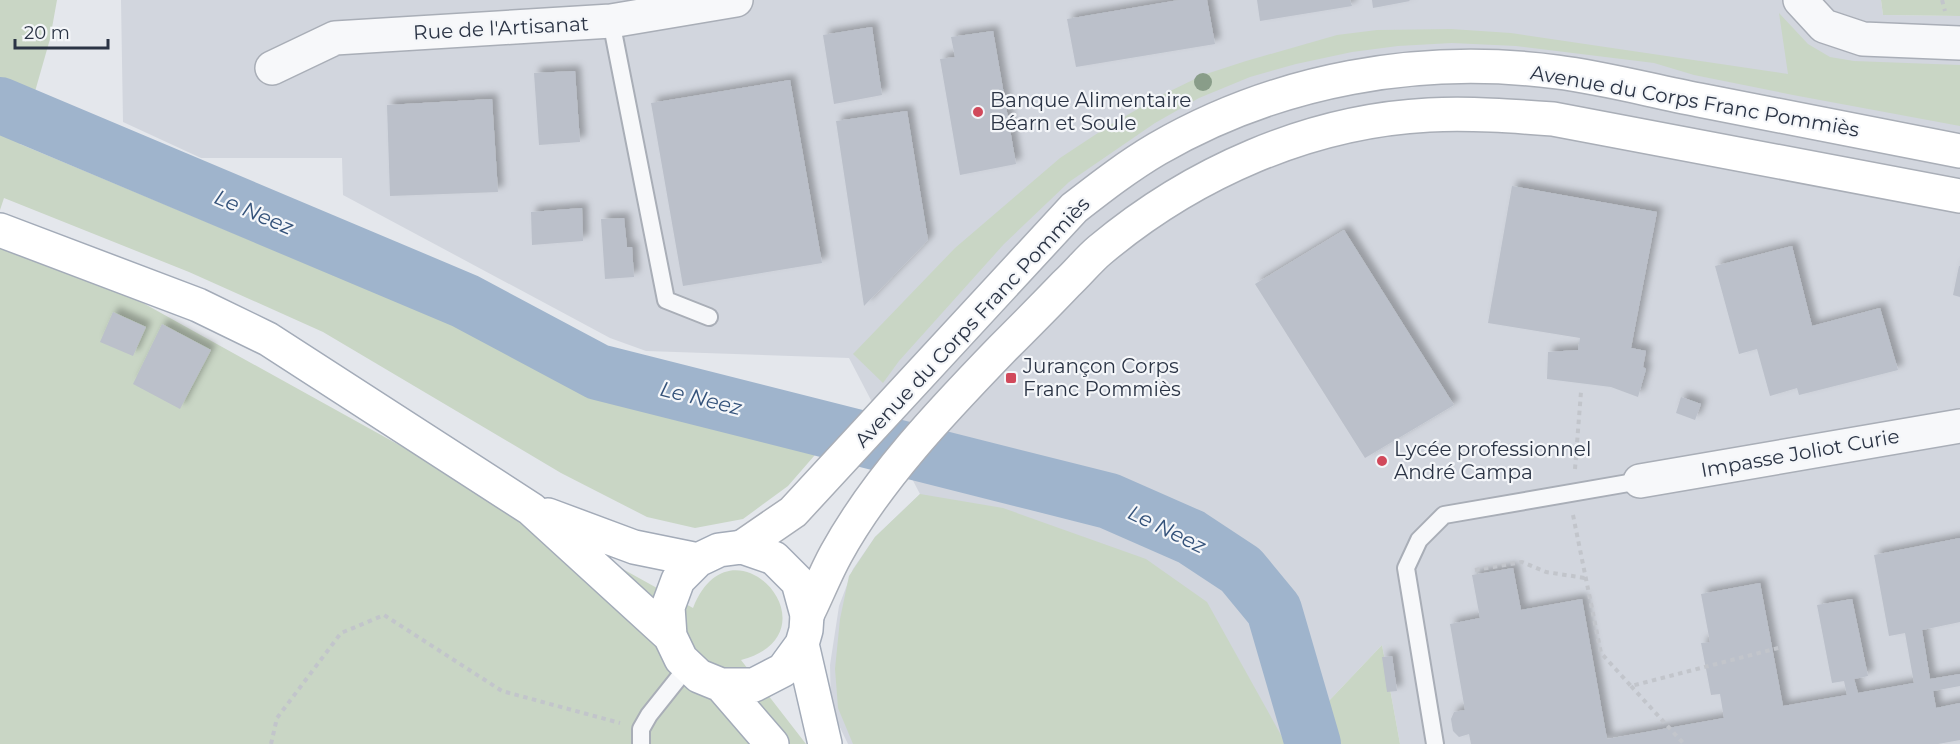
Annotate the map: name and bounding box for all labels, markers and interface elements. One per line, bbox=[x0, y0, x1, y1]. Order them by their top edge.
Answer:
street label: Rue de l'Artisanat bbox=[413, 11, 589, 45]
scale bar bbox=[15, 12, 108, 50]
text: 20 m bbox=[24, 22, 70, 44]
street label: Avenue du Corps Franc Pommiès bbox=[1529, 60, 1862, 142]
place label: Banque Alimentaire Béarn et Soule bbox=[990, 88, 1191, 135]
marker: Banque Alimentaire Béarn et Soule bbox=[971, 105, 985, 119]
water label: Le Neez bbox=[211, 184, 298, 240]
street label: Avenue du Corps Franc Pommiès bbox=[850, 192, 1095, 452]
place label: Jurançon Corps Franc Pommiès bbox=[1022, 354, 1181, 401]
marker: Jurançon Corps Franc Pommiès bbox=[1004, 371, 1018, 385]
water label: Le Neez bbox=[657, 376, 745, 420]
street label: Impasse Joliot Curie bbox=[1699, 424, 1901, 482]
place label: Lycée professionnel André Campa bbox=[1394, 437, 1591, 484]
marker: Lycée professionnel André Campa bbox=[1375, 454, 1389, 468]
water label: Le Neez bbox=[1124, 499, 1210, 559]

